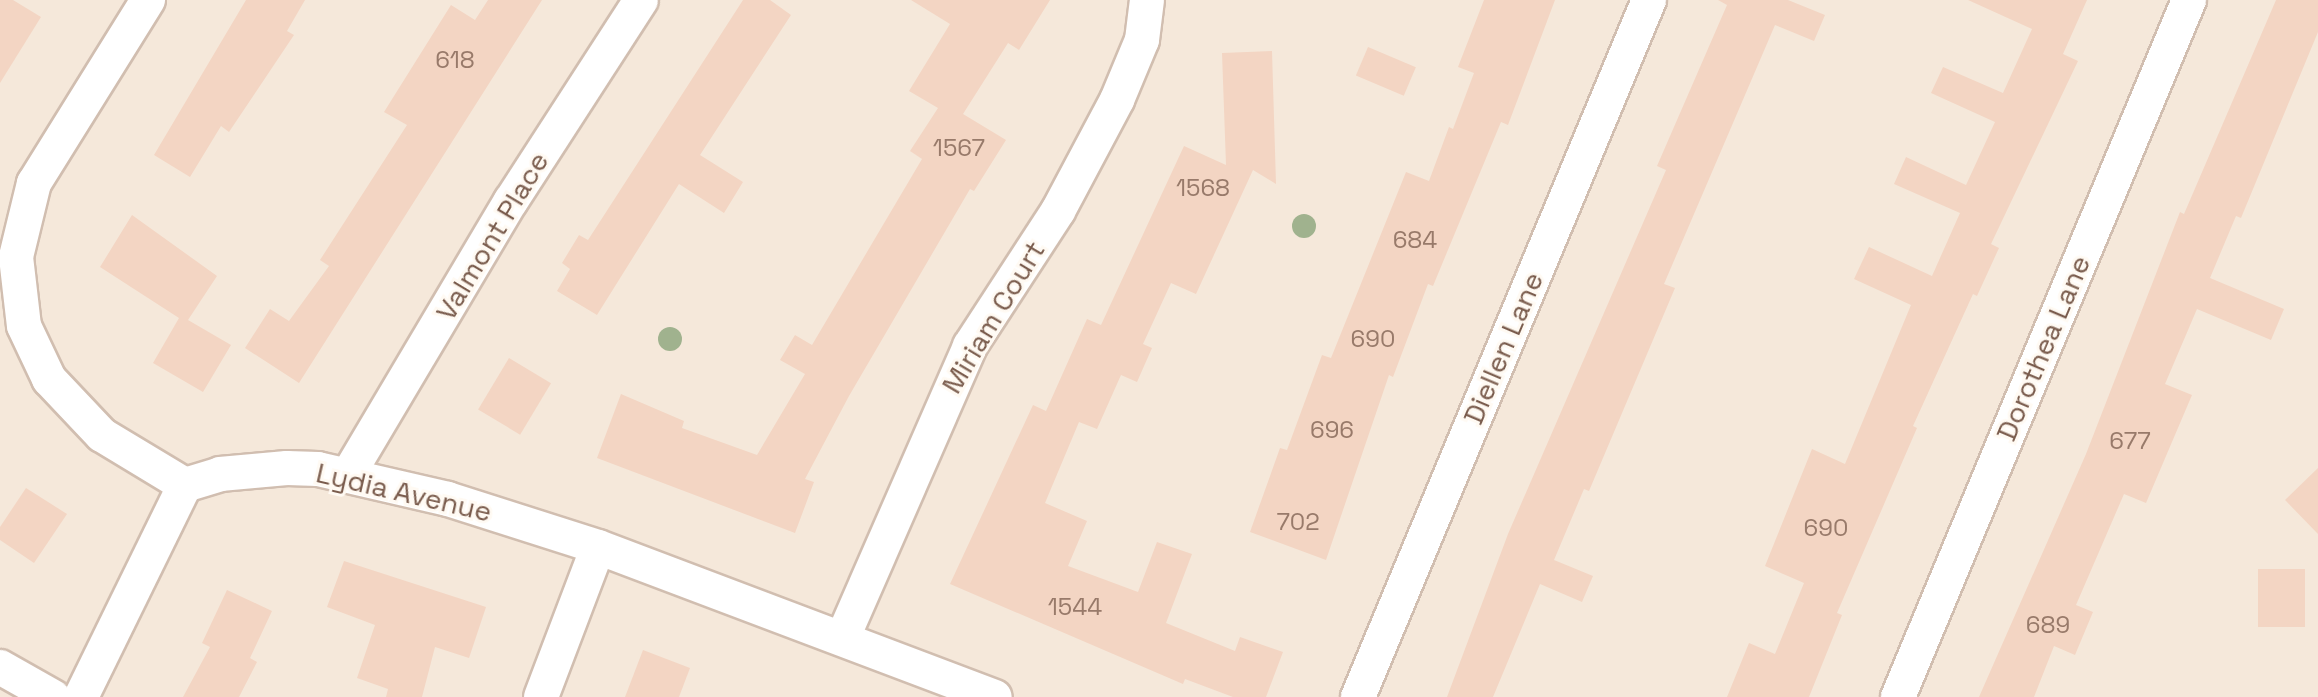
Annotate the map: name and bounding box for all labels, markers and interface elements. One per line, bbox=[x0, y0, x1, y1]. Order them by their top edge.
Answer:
house number: 618 bbox=[435, 46, 475, 74]
house number: 1567 bbox=[933, 134, 985, 162]
street label: Valmont Place bbox=[429, 146, 555, 326]
house number: 1568 bbox=[1176, 174, 1230, 202]
house number: 684 bbox=[1393, 226, 1437, 254]
street label: Miriam Court bbox=[934, 235, 1052, 399]
street label: Dorothea Lane bbox=[1989, 250, 2097, 446]
street label: Diellen Lane bbox=[1456, 267, 1550, 429]
house number: 690 bbox=[1351, 325, 1395, 353]
house number: 696 bbox=[1310, 416, 1354, 444]
house number: 677 bbox=[2109, 427, 2151, 455]
street label: Lydia Avenue bbox=[313, 455, 495, 529]
house number: 702 bbox=[1276, 508, 1320, 536]
house number: 690 bbox=[1804, 514, 1848, 542]
house number: 1544 bbox=[1048, 593, 1102, 621]
house number: 689 bbox=[2026, 611, 2070, 639]

